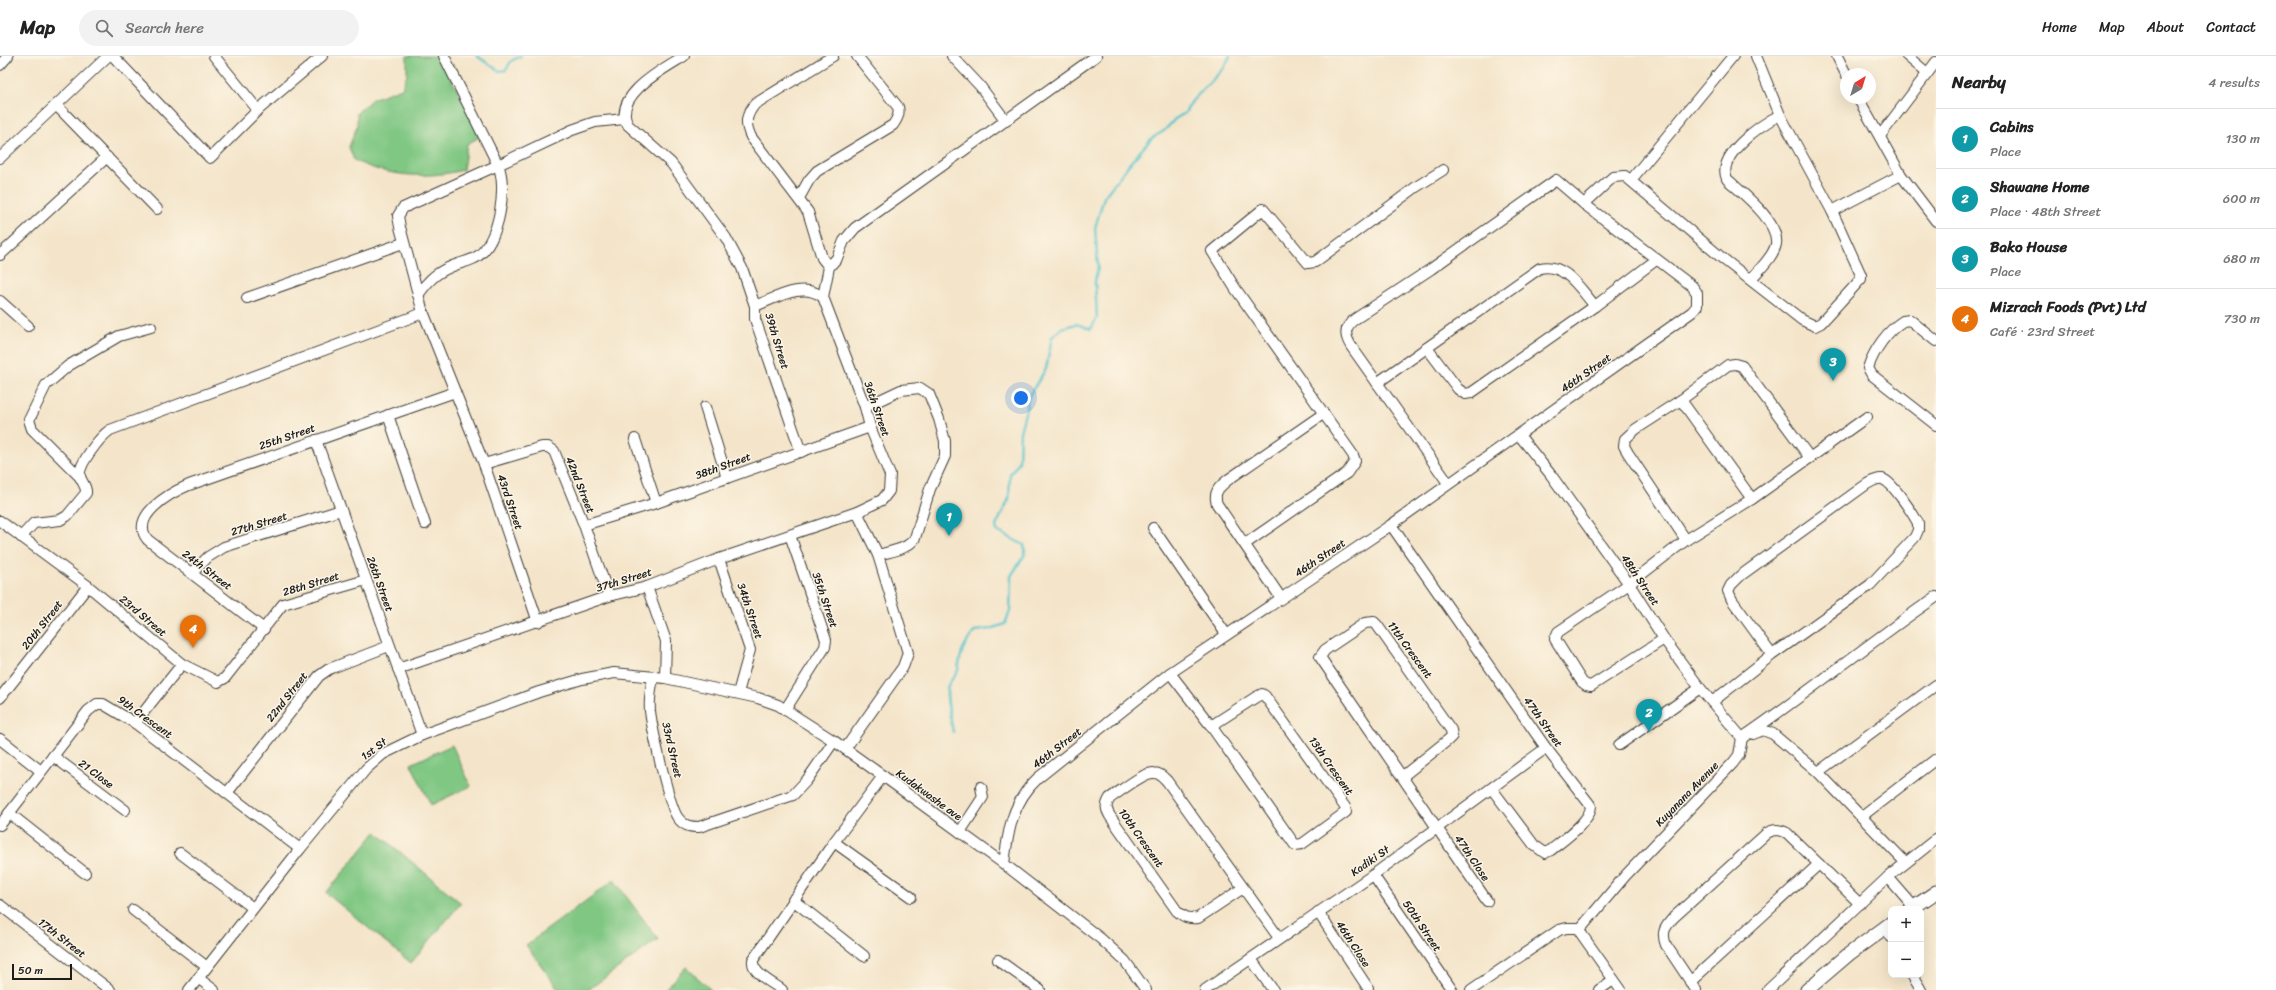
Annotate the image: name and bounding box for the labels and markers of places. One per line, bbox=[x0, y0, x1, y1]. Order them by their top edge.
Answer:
pin: 3 bbox=[1820, 348, 1846, 381]
pin: 1 bbox=[936, 503, 962, 536]
pin: 4 bbox=[180, 615, 206, 648]
pin: 2 bbox=[1636, 699, 1662, 732]

